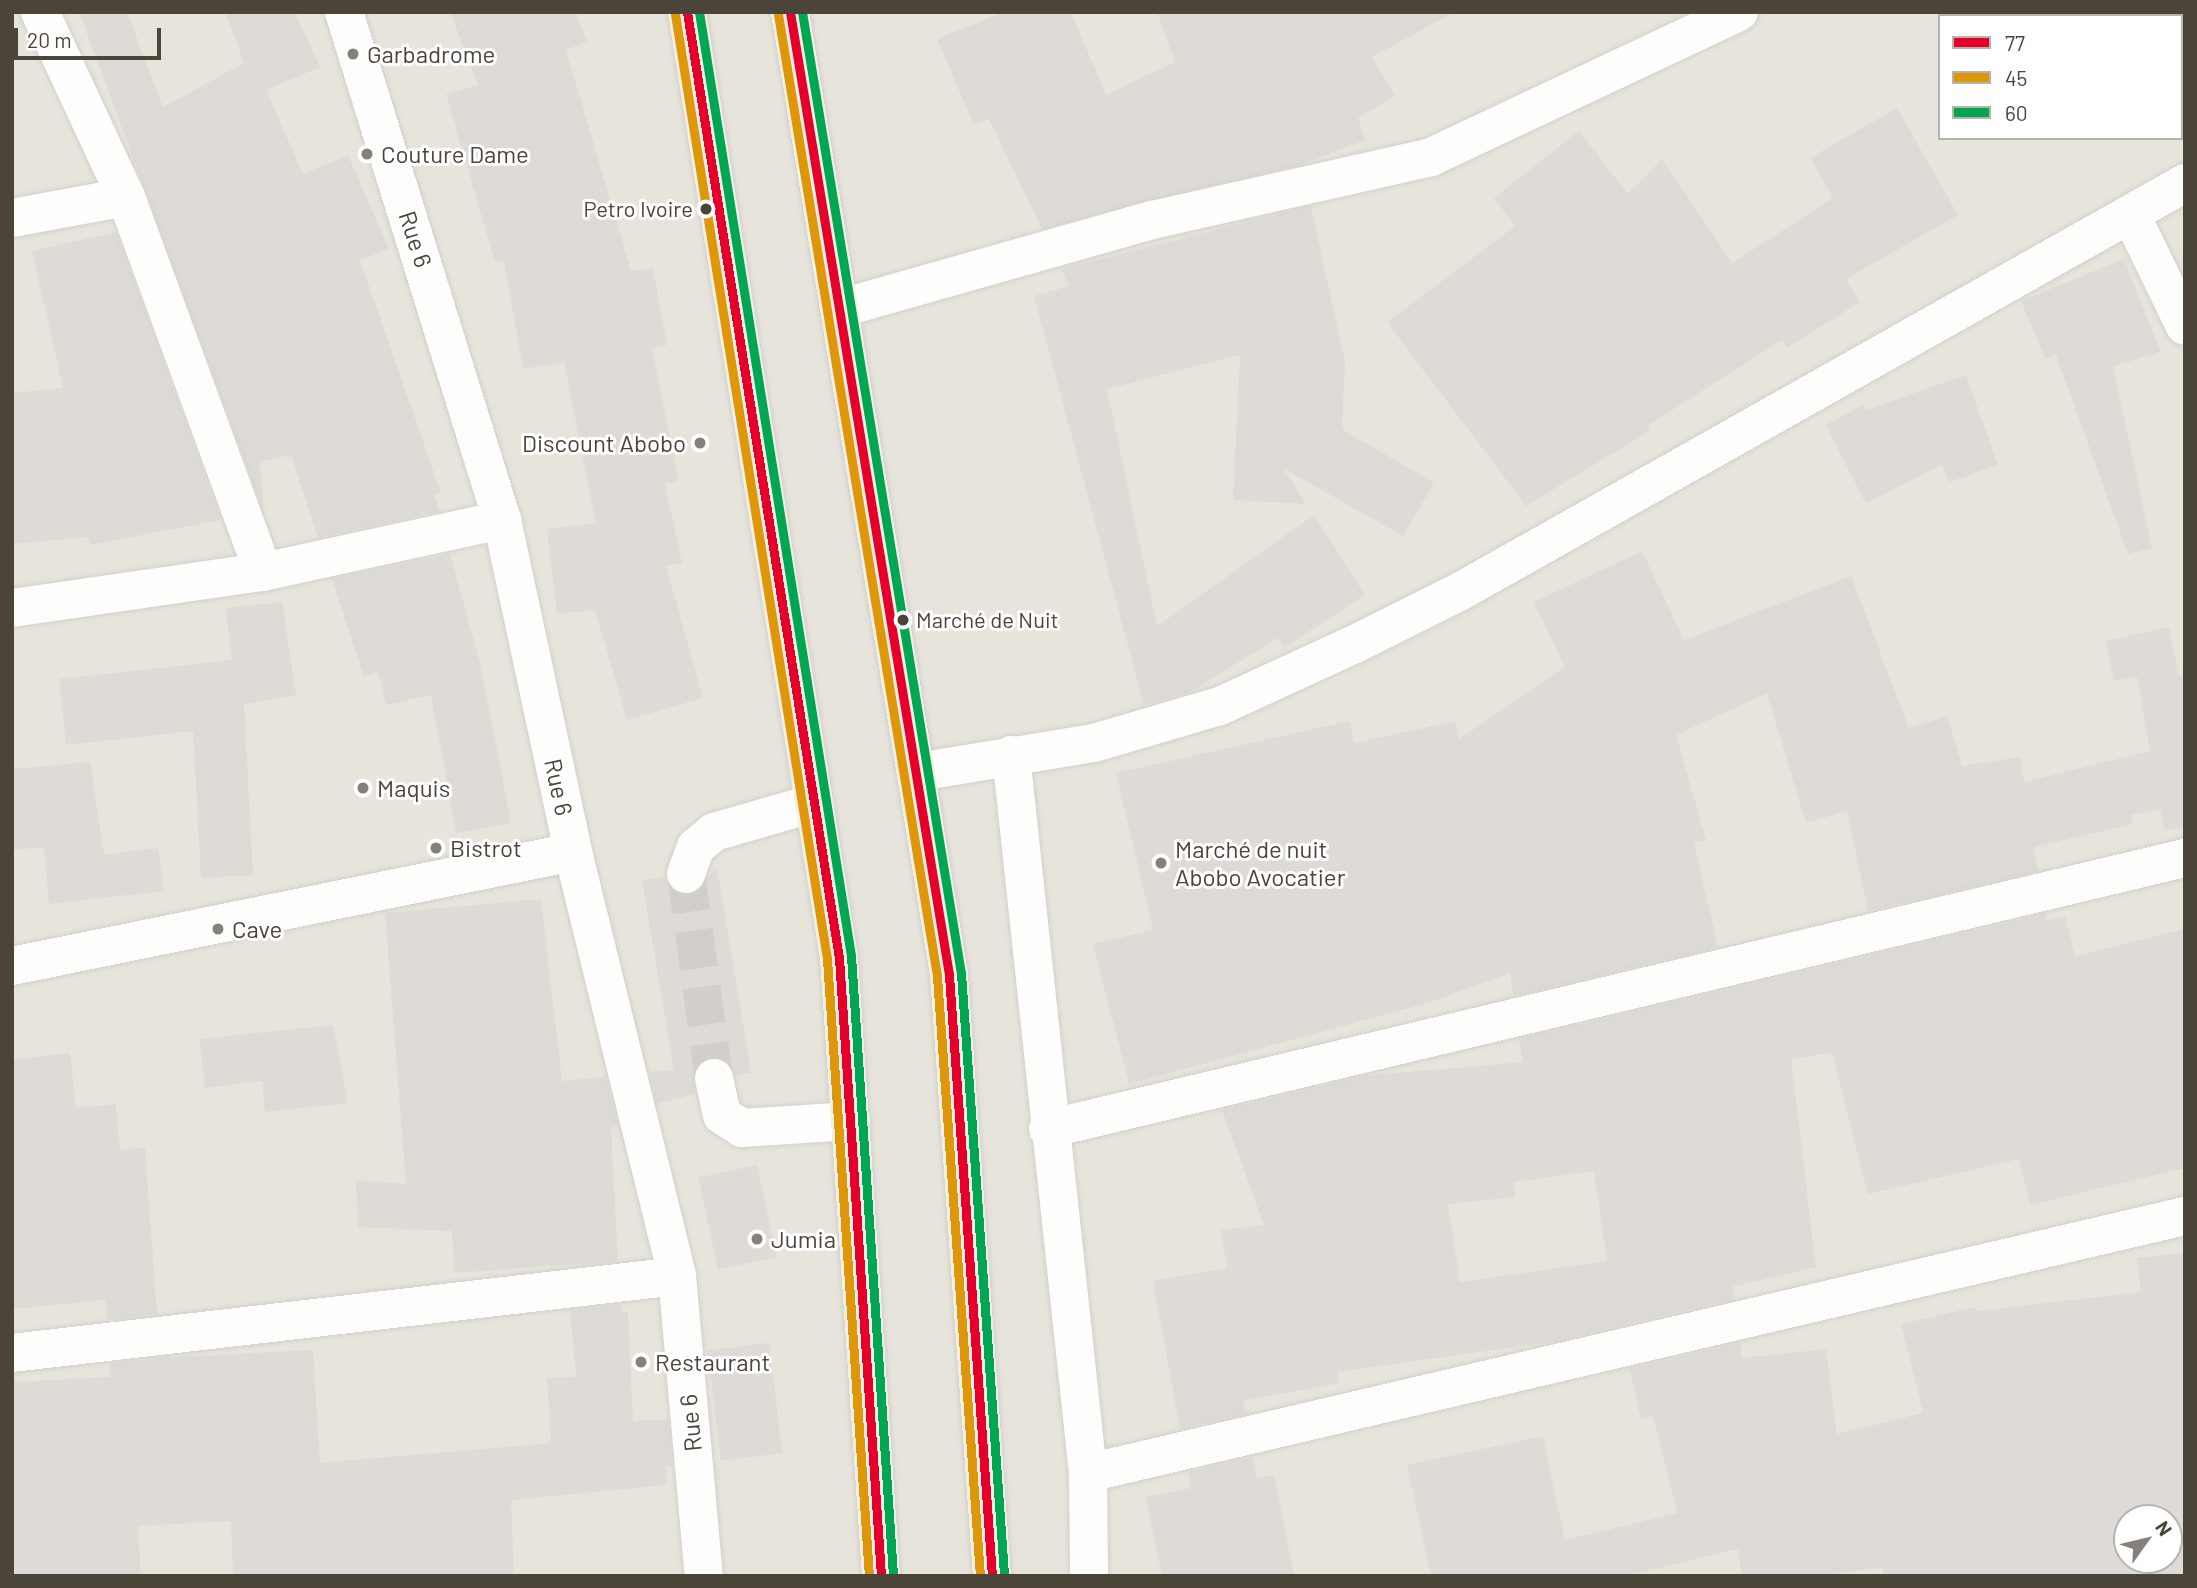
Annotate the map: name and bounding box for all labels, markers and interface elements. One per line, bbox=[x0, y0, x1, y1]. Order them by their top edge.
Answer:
scale bar bbox=[18, 14, 164, 58]
legend bbox=[1938, 14, 2183, 140]
text: 20 m bbox=[27, 27, 72, 52]
text: 77 bbox=[2005, 30, 2025, 55]
place label: Garbadrome bbox=[367, 40, 495, 68]
marker: Garbadrome bbox=[345, 46, 361, 62]
text: 45 bbox=[2005, 65, 2027, 90]
text: 60 bbox=[2005, 100, 2028, 125]
place label: Couture Dame bbox=[381, 140, 529, 168]
marker: Couture Dame bbox=[359, 146, 375, 162]
place label: Petro Ivoire bbox=[584, 196, 693, 222]
marker: Petro Ivoire bbox=[699, 202, 713, 216]
street label: Rue 6 bbox=[393, 207, 439, 271]
place label: Discount Abobo bbox=[522, 429, 686, 457]
marker: Discount Abobo bbox=[692, 435, 708, 451]
place label: Marché de Nuit bbox=[916, 607, 1059, 633]
marker: Marché de Nuit bbox=[896, 613, 910, 627]
street label: Rue 6 bbox=[539, 756, 579, 818]
place label: Maquis bbox=[377, 774, 450, 802]
marker: Maquis bbox=[355, 780, 371, 796]
place label: Bistrot bbox=[450, 834, 522, 862]
place label: Marché de nuit Abobo Avocatier bbox=[1175, 835, 1345, 891]
marker: Bistrot bbox=[428, 840, 444, 856]
marker: Marché de nuit Abobo Avocatier bbox=[1153, 855, 1169, 871]
place label: Cave bbox=[232, 915, 282, 943]
marker: Cave bbox=[210, 921, 226, 937]
place label: Jumia bbox=[771, 1225, 836, 1253]
marker: Jumia bbox=[749, 1231, 765, 1247]
place label: Restaurant bbox=[655, 1348, 770, 1376]
marker: Restaurant bbox=[633, 1354, 649, 1370]
street label: Rue 6 bbox=[673, 1393, 707, 1453]
north arrow bbox=[2113, 1504, 2183, 1574]
text: N bbox=[2151, 1516, 2177, 1540]

